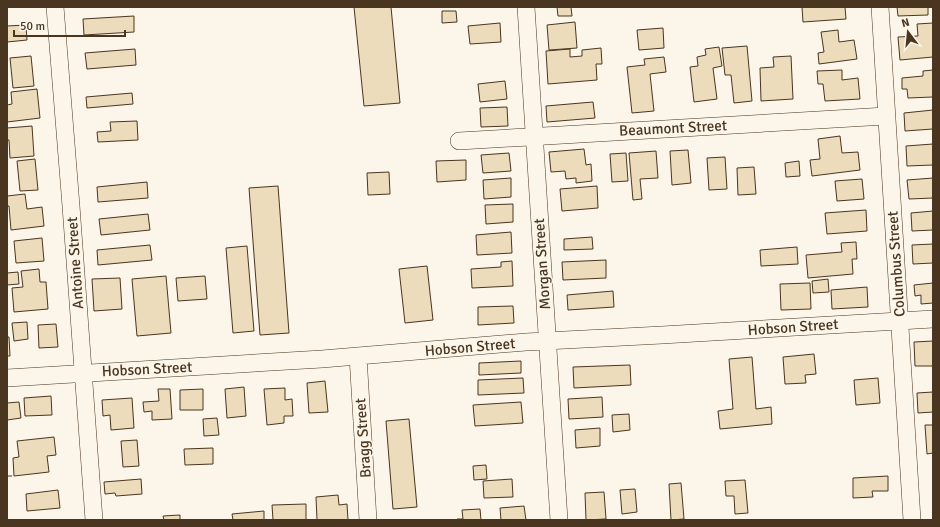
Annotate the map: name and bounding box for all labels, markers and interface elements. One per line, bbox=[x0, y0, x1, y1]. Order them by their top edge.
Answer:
scale bar bbox=[14, 12, 125, 38]
north arrow bbox=[888, 12, 928, 52]
text: N bbox=[900, 16, 911, 30]
text: 50 m bbox=[20, 19, 45, 34]
street label: Beaumont Street bbox=[619, 116, 727, 140]
street label: Columbus Street bbox=[883, 210, 909, 318]
street label: Antoine Street bbox=[63, 216, 87, 310]
street label: Morgan Street bbox=[530, 218, 554, 310]
street label: Hobson Street bbox=[747, 315, 839, 339]
street label: Hobson Street bbox=[424, 334, 516, 360]
street label: Hobson Street bbox=[101, 358, 193, 380]
street label: Bragg Street bbox=[351, 397, 375, 479]

